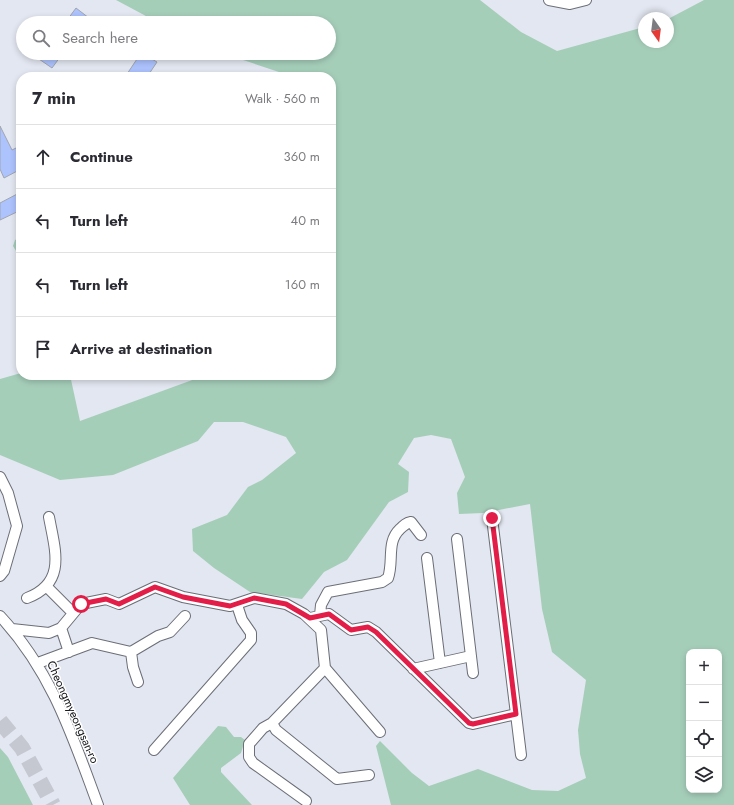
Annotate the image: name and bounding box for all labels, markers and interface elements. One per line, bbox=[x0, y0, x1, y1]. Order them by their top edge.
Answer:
north arrow bbox=[638, 12, 674, 48]
search box bbox=[16, 16, 336, 60]
icon: search bbox=[30, 27, 52, 49]
text: Search here bbox=[62, 27, 138, 49]
text: 7 min bbox=[32, 86, 76, 110]
text: Walk · 560 m bbox=[245, 89, 320, 108]
icon: ahead bbox=[32, 146, 54, 168]
text: Continue bbox=[70, 146, 133, 168]
text: 360 m bbox=[284, 147, 320, 166]
icon: left bbox=[32, 210, 54, 232]
text: Turn left bbox=[70, 210, 128, 232]
text: 40 m bbox=[291, 211, 320, 230]
icon: left bbox=[32, 274, 54, 296]
text: Turn left bbox=[70, 274, 128, 296]
text: 160 m bbox=[285, 275, 320, 294]
icon: arrive bbox=[32, 338, 54, 360]
text: Arrive at destination bbox=[70, 338, 212, 360]
route end bbox=[483, 509, 501, 527]
route start bbox=[72, 595, 90, 613]
map controls bbox=[686, 649, 722, 793]
button: + bbox=[686, 649, 722, 685]
street label: Cheongmyeongsan-ro bbox=[42, 658, 104, 767]
button: − bbox=[686, 685, 722, 721]
button: locate bbox=[686, 721, 722, 757]
button: layers bbox=[686, 757, 722, 793]

